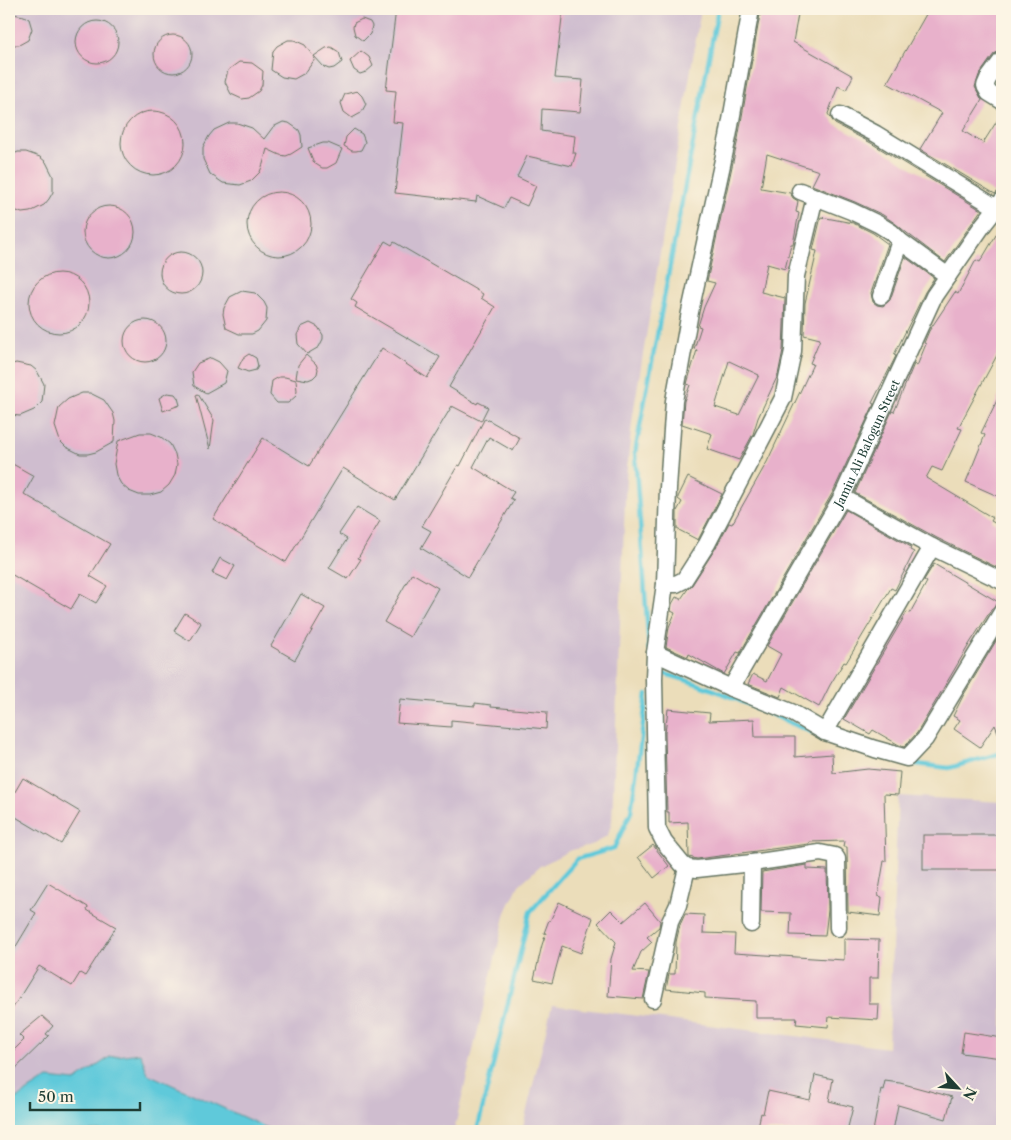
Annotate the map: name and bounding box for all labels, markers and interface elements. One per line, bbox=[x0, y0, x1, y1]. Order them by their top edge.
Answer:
street label: Jamiu Ali Balogun Street bbox=[829, 376, 903, 511]
north arrow bbox=[934, 1062, 984, 1112]
scale bar bbox=[30, 1080, 140, 1112]
text: N bbox=[959, 1084, 980, 1103]
text: 50 m bbox=[38, 1087, 74, 1106]

